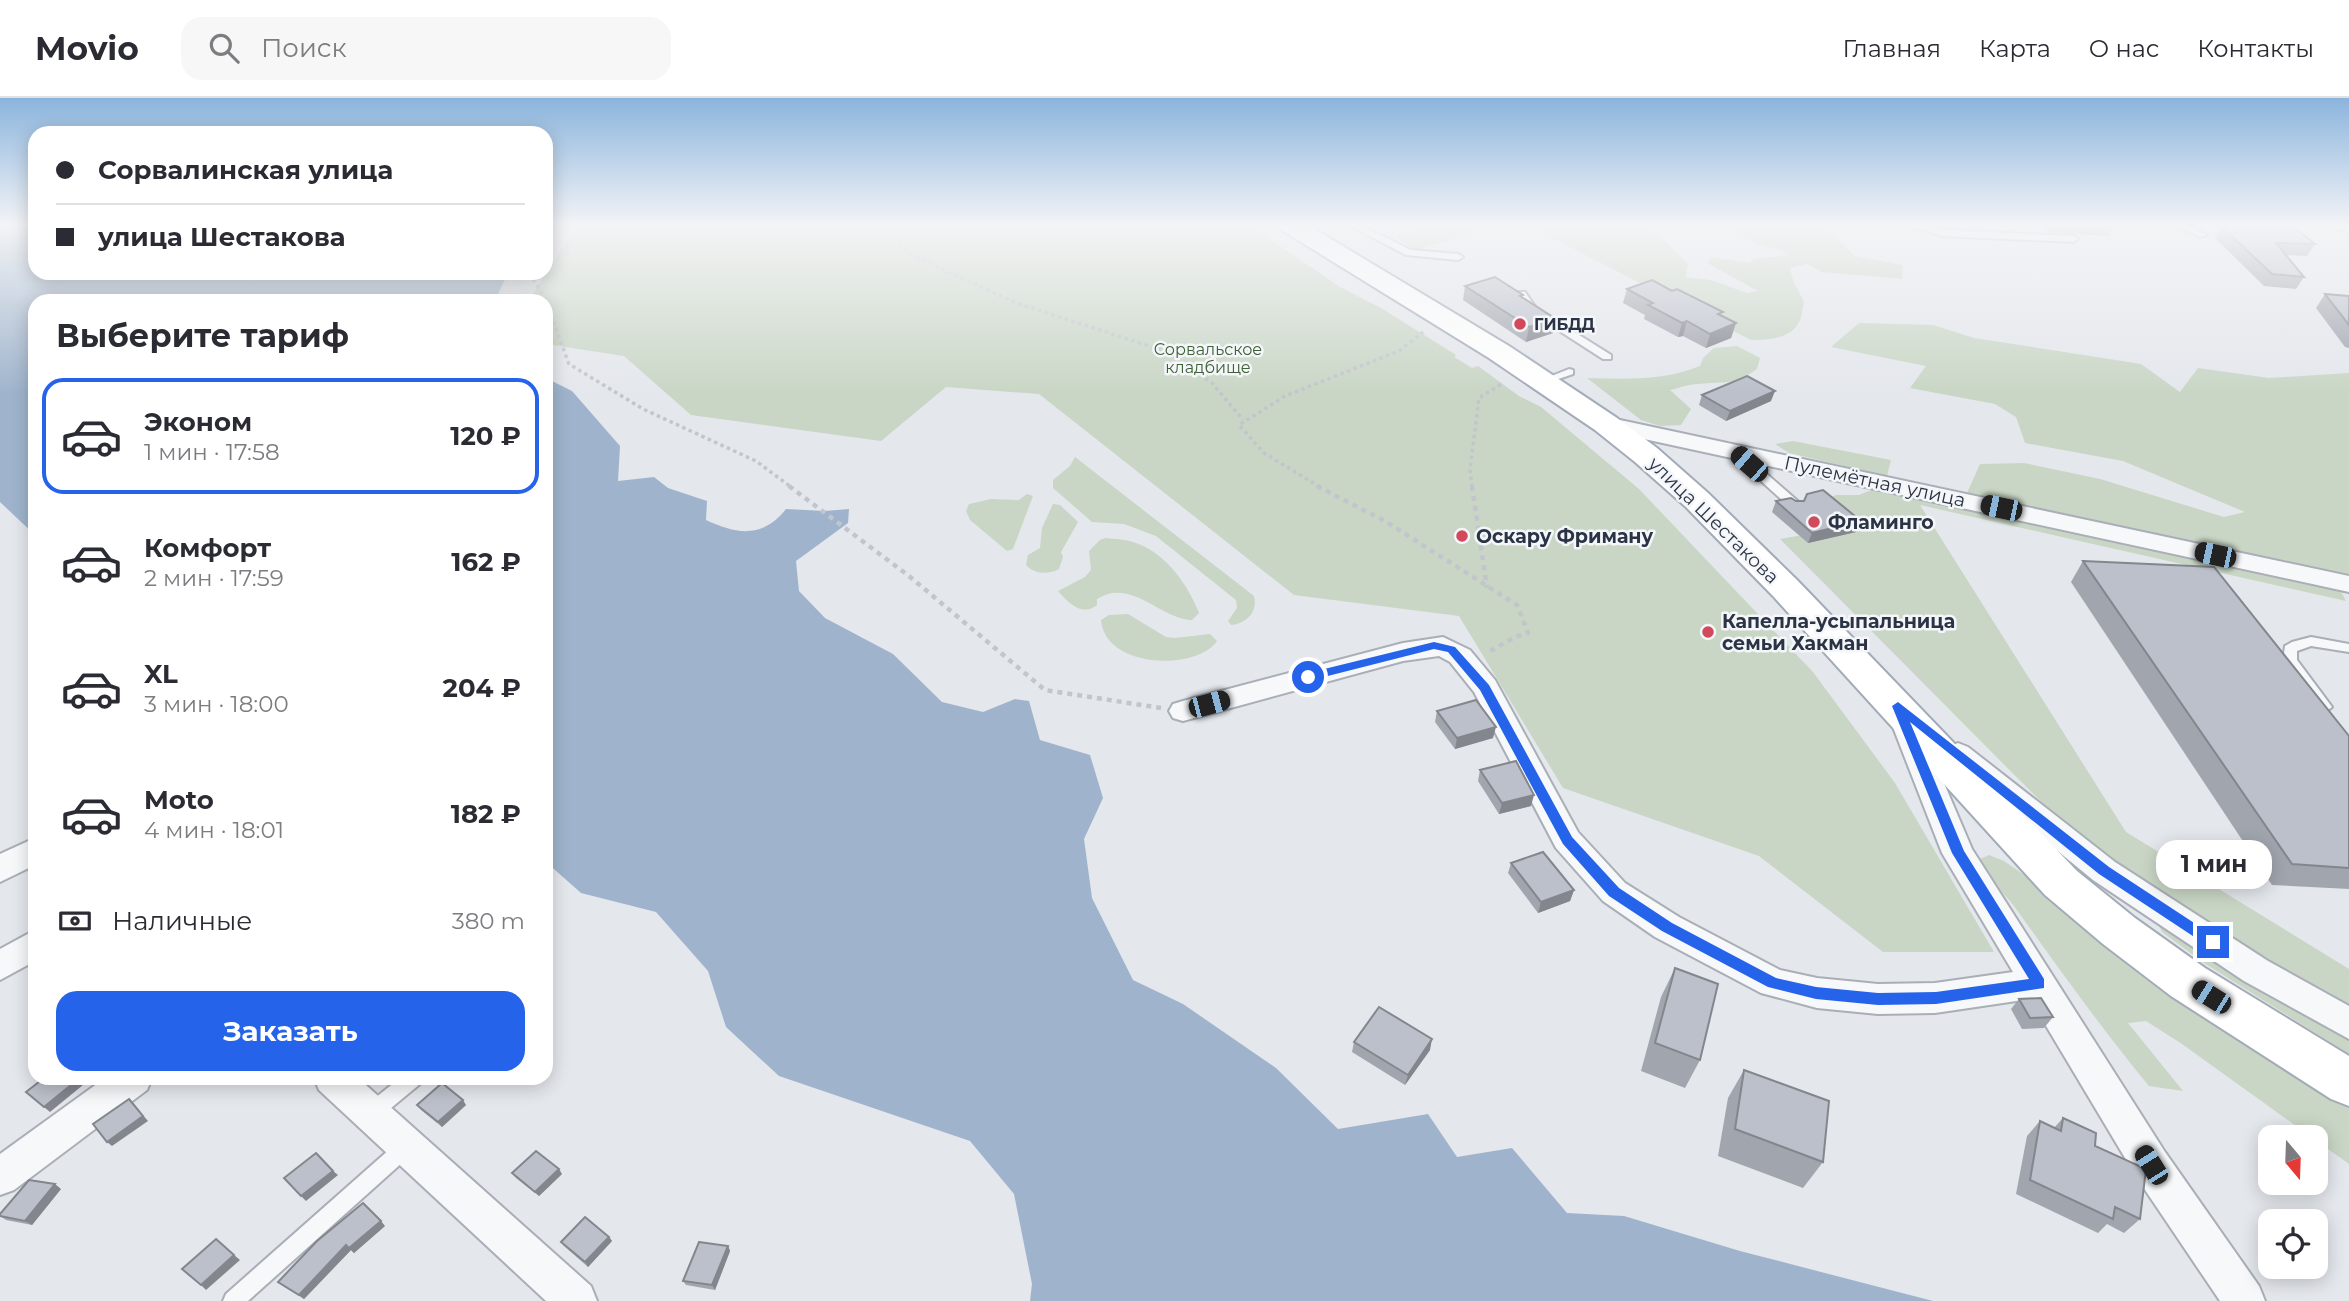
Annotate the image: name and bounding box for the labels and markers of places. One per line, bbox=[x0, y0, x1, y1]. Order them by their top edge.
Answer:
place label: ГИБДД bbox=[1534, 315, 1595, 334]
marker: ГИБДД bbox=[1512, 316, 1528, 332]
place label: Фламинго bbox=[1828, 511, 1934, 534]
marker: Фламинго bbox=[1806, 514, 1822, 530]
place label: Оскару Фриману bbox=[1476, 525, 1654, 548]
marker: Оскару Фриману bbox=[1454, 528, 1470, 544]
place label: Капелла-усыпальница семьи Хакман bbox=[1722, 610, 1955, 655]
marker: Капелла-усыпальница семьи Хакман bbox=[1700, 624, 1716, 640]

